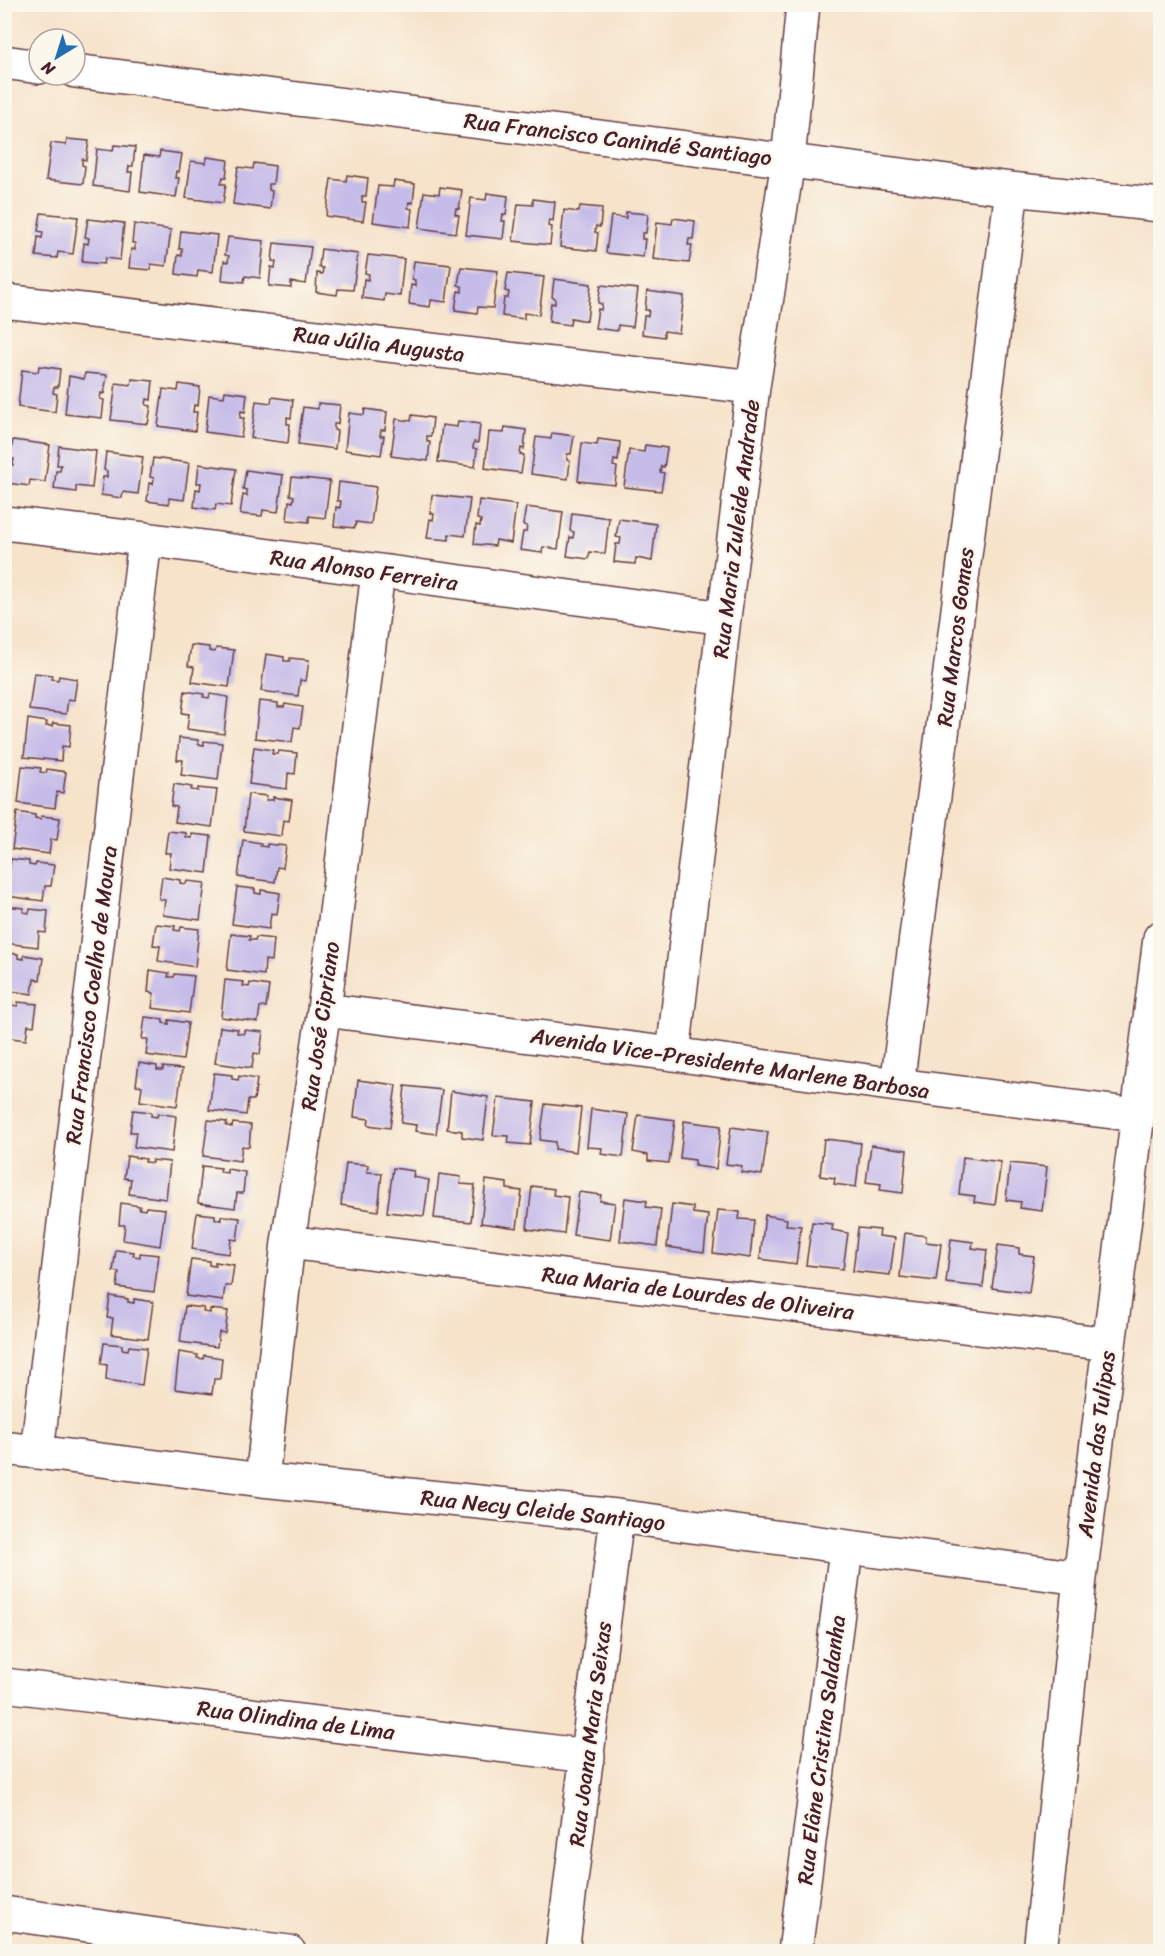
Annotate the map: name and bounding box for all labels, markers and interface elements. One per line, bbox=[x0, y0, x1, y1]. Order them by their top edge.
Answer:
north arrow bbox=[27, 27, 87, 87]
text: N bbox=[34, 53, 62, 84]
street label: Rua Francisco Canindé Santiago bbox=[462, 101, 774, 177]
street label: Rua Júlia Augusta bbox=[291, 314, 467, 374]
street label: Rua Maria Zuleide Andrade bbox=[701, 397, 771, 661]
street label: Rua Alonso Ferreira bbox=[268, 538, 461, 603]
street label: Rua Marcos Gomes bbox=[925, 544, 985, 729]
street label: Rua Francisco Coelho de Moura bbox=[53, 844, 129, 1146]
street label: Rua José Cipriano bbox=[289, 939, 351, 1113]
street label: Avenida Vice-Presidente Marlene Barbosa bbox=[527, 1016, 932, 1110]
street label: Rua Maria de Lourdes de Oliveira bbox=[540, 1255, 857, 1332]
street label: Avenida das Tulipas bbox=[1065, 1348, 1127, 1541]
street label: Rua Necy Cleide Santiago bbox=[419, 1478, 667, 1542]
street label: Rua Elâne Cristina Saldanha bbox=[785, 1613, 857, 1887]
street label: Rua Joana Maria Seixas bbox=[557, 1618, 623, 1849]
street label: Rua Olindina de Lima bbox=[195, 1689, 398, 1752]

